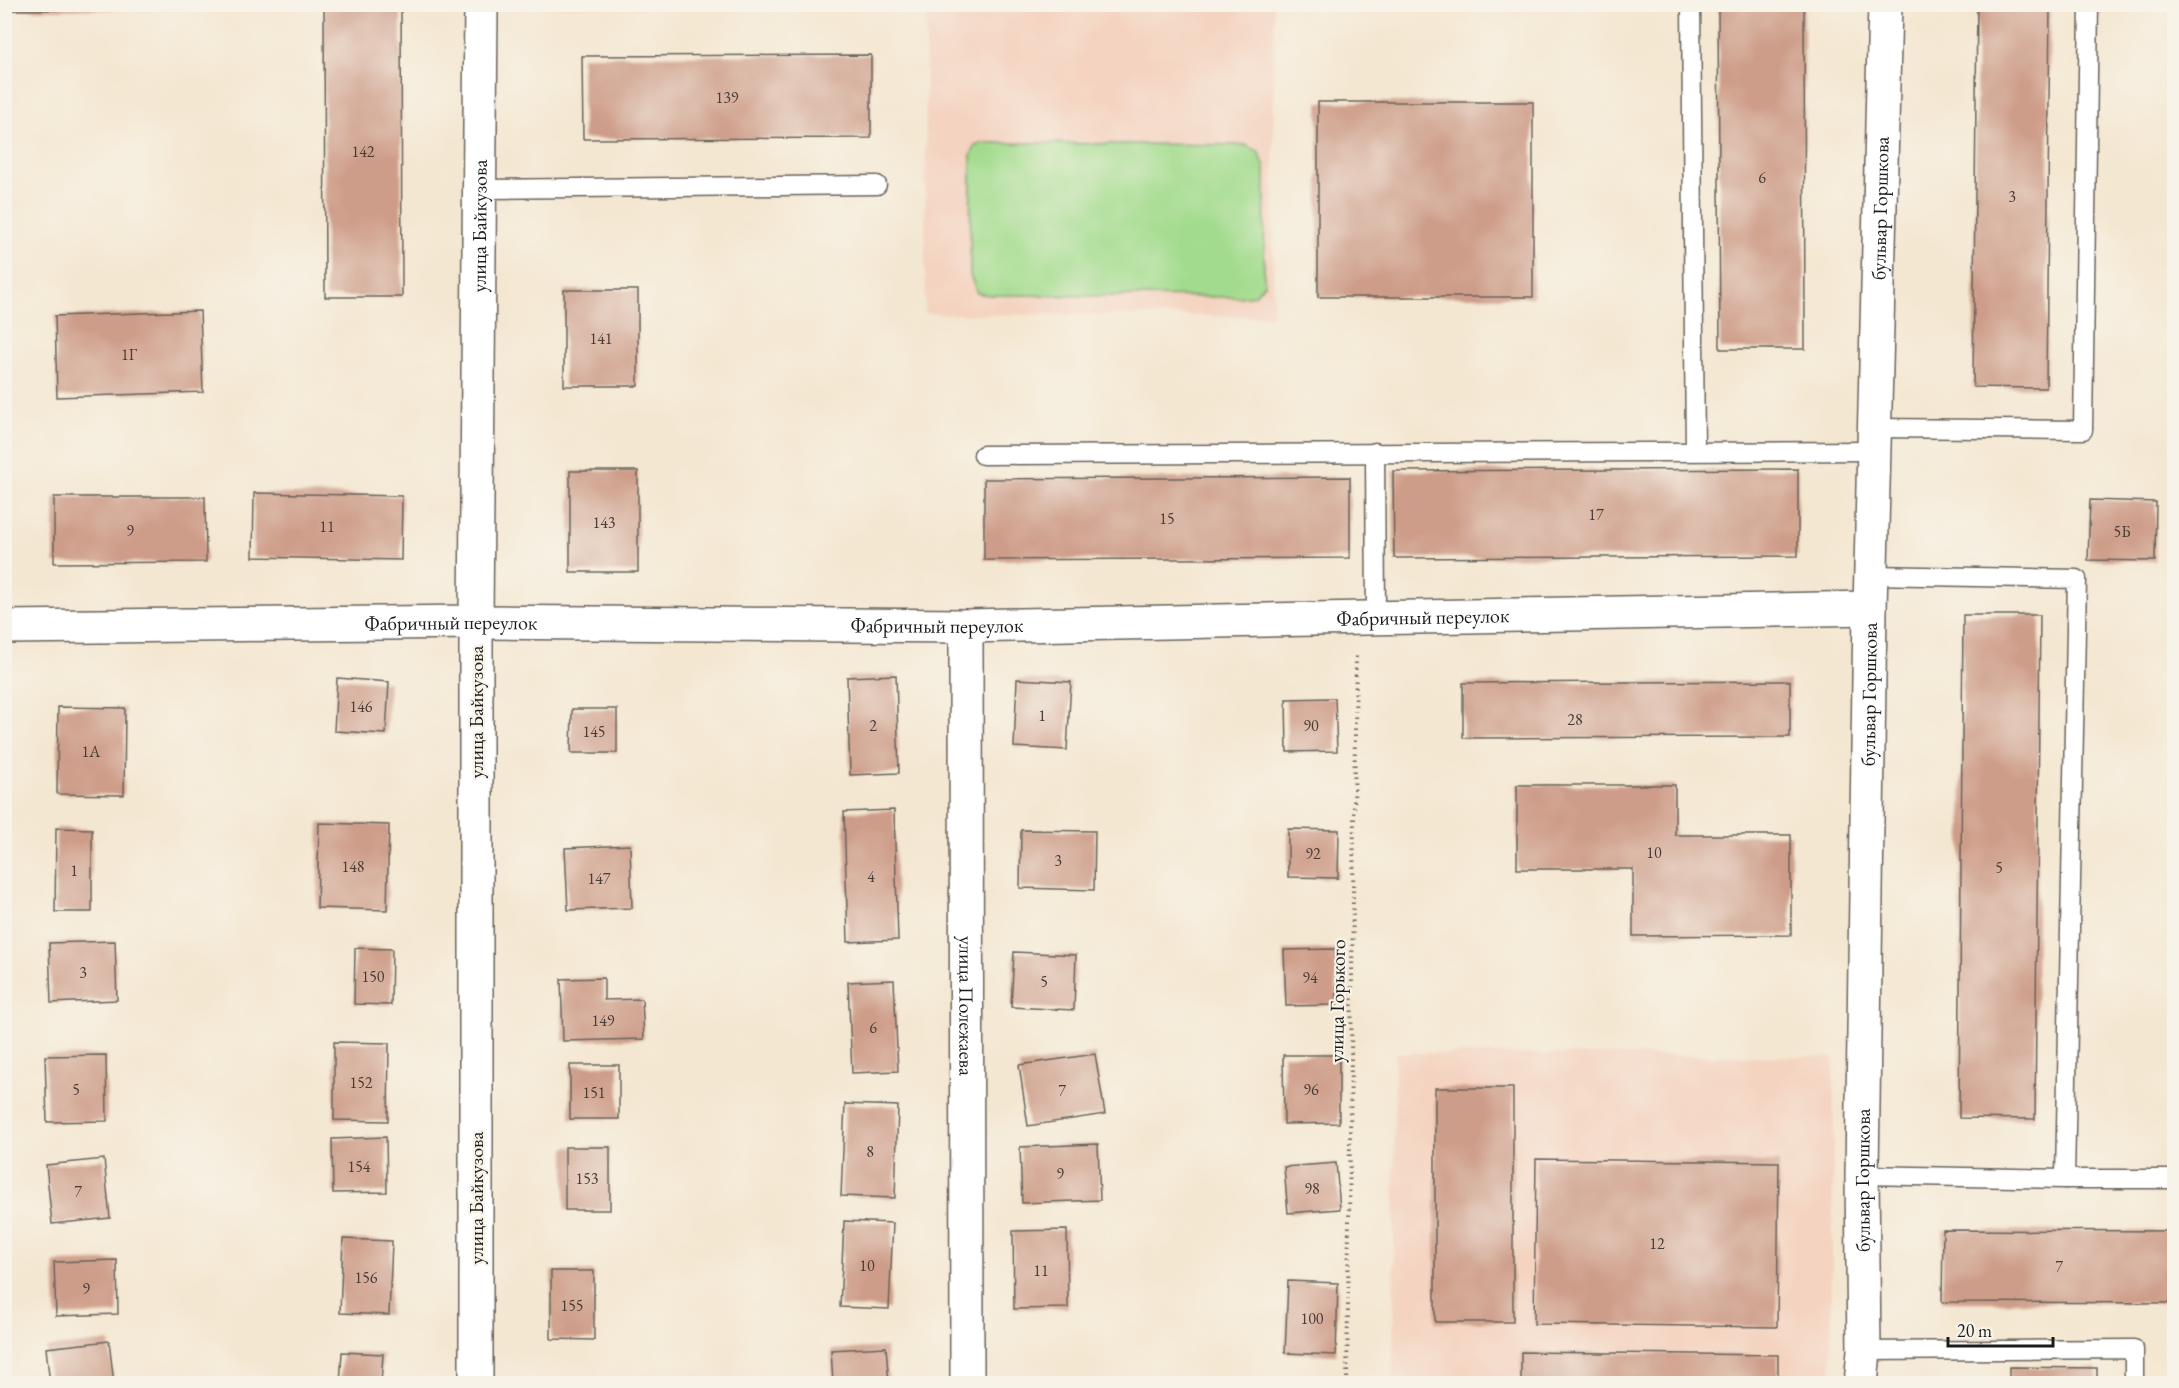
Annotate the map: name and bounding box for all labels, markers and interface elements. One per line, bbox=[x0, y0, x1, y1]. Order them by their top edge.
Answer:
house number: 139 bbox=[715, 87, 739, 108]
street label: бульвар Горшкова bbox=[1865, 136, 1895, 280]
house number: 142 bbox=[351, 141, 375, 162]
street label: улица Байкузова bbox=[466, 159, 493, 293]
house number: 6 bbox=[1758, 167, 1766, 188]
house number: 3 bbox=[2008, 186, 2016, 207]
house number: 141 bbox=[589, 328, 613, 349]
house number: 1Г bbox=[121, 344, 138, 365]
house number: 17 bbox=[1588, 504, 1604, 525]
house number: 15 bbox=[1159, 508, 1175, 529]
house number: 143 bbox=[592, 512, 616, 533]
house number: 11 bbox=[319, 516, 335, 537]
house number: 9 bbox=[126, 520, 134, 541]
house number: 5Б bbox=[2113, 521, 2131, 542]
street label: Фабричный переулок bbox=[1336, 602, 1510, 632]
street label: Фабричный переулок bbox=[364, 609, 538, 636]
street label: Фабричный переулок bbox=[850, 612, 1024, 639]
street label: бульвар Горшкова bbox=[1855, 622, 1883, 766]
street label: улица Байкузова bbox=[463, 645, 489, 779]
house number: 146 bbox=[349, 696, 373, 717]
house number: 1 bbox=[1038, 705, 1046, 726]
house number: 28 bbox=[1567, 709, 1583, 730]
house number: 2 bbox=[869, 715, 877, 736]
house number: 90 bbox=[1303, 715, 1319, 736]
house number: 145 bbox=[582, 721, 606, 742]
house number: 1А bbox=[82, 741, 101, 762]
house number: 10 bbox=[1646, 842, 1662, 863]
house number: 92 bbox=[1305, 843, 1321, 864]
house number: 3 bbox=[1054, 850, 1062, 871]
house number: 148 bbox=[341, 856, 365, 877]
house number: 5 bbox=[1995, 857, 2003, 878]
house number: 1 bbox=[70, 860, 78, 881]
house number: 4 bbox=[867, 866, 875, 887]
house number: 147 bbox=[587, 868, 611, 889]
street label: улица Полежаева bbox=[953, 936, 980, 1076]
street label: улица Горького bbox=[1323, 939, 1351, 1063]
house number: 3 bbox=[79, 962, 87, 983]
house number: 150 bbox=[361, 966, 385, 987]
house number: 94 bbox=[1302, 967, 1318, 988]
house number: 5 bbox=[1040, 971, 1048, 992]
house number: 149 bbox=[591, 1010, 615, 1031]
house number: 6 bbox=[869, 1017, 877, 1038]
house number: 152 bbox=[349, 1072, 373, 1093]
house number: 5 bbox=[72, 1079, 80, 1100]
house number: 96 bbox=[1303, 1079, 1319, 1100]
house number: 7 bbox=[1058, 1080, 1066, 1101]
house number: 151 bbox=[582, 1082, 606, 1103]
street label: бульвар Горшкова bbox=[1849, 1108, 1876, 1252]
street label: улица Байкузова bbox=[463, 1131, 489, 1265]
house number: 8 bbox=[866, 1141, 874, 1162]
house number: 154 bbox=[347, 1156, 371, 1177]
house number: 9 bbox=[1056, 1163, 1064, 1184]
house number: 153 bbox=[575, 1168, 599, 1189]
house number: 98 bbox=[1304, 1178, 1320, 1199]
house number: 7 bbox=[74, 1181, 82, 1202]
house number: 12 bbox=[1649, 1233, 1665, 1254]
house number: 10 bbox=[859, 1255, 875, 1276]
house number: 7 bbox=[2055, 1256, 2063, 1277]
house number: 11 bbox=[1033, 1260, 1049, 1281]
house number: 156 bbox=[354, 1267, 378, 1288]
house number: 9 bbox=[82, 1278, 90, 1299]
house number: 155 bbox=[560, 1295, 584, 1316]
house number: 100 bbox=[1300, 1308, 1324, 1329]
scale bar bbox=[1948, 1310, 2053, 1348]
text: 20 m bbox=[1957, 1319, 1992, 1342]

